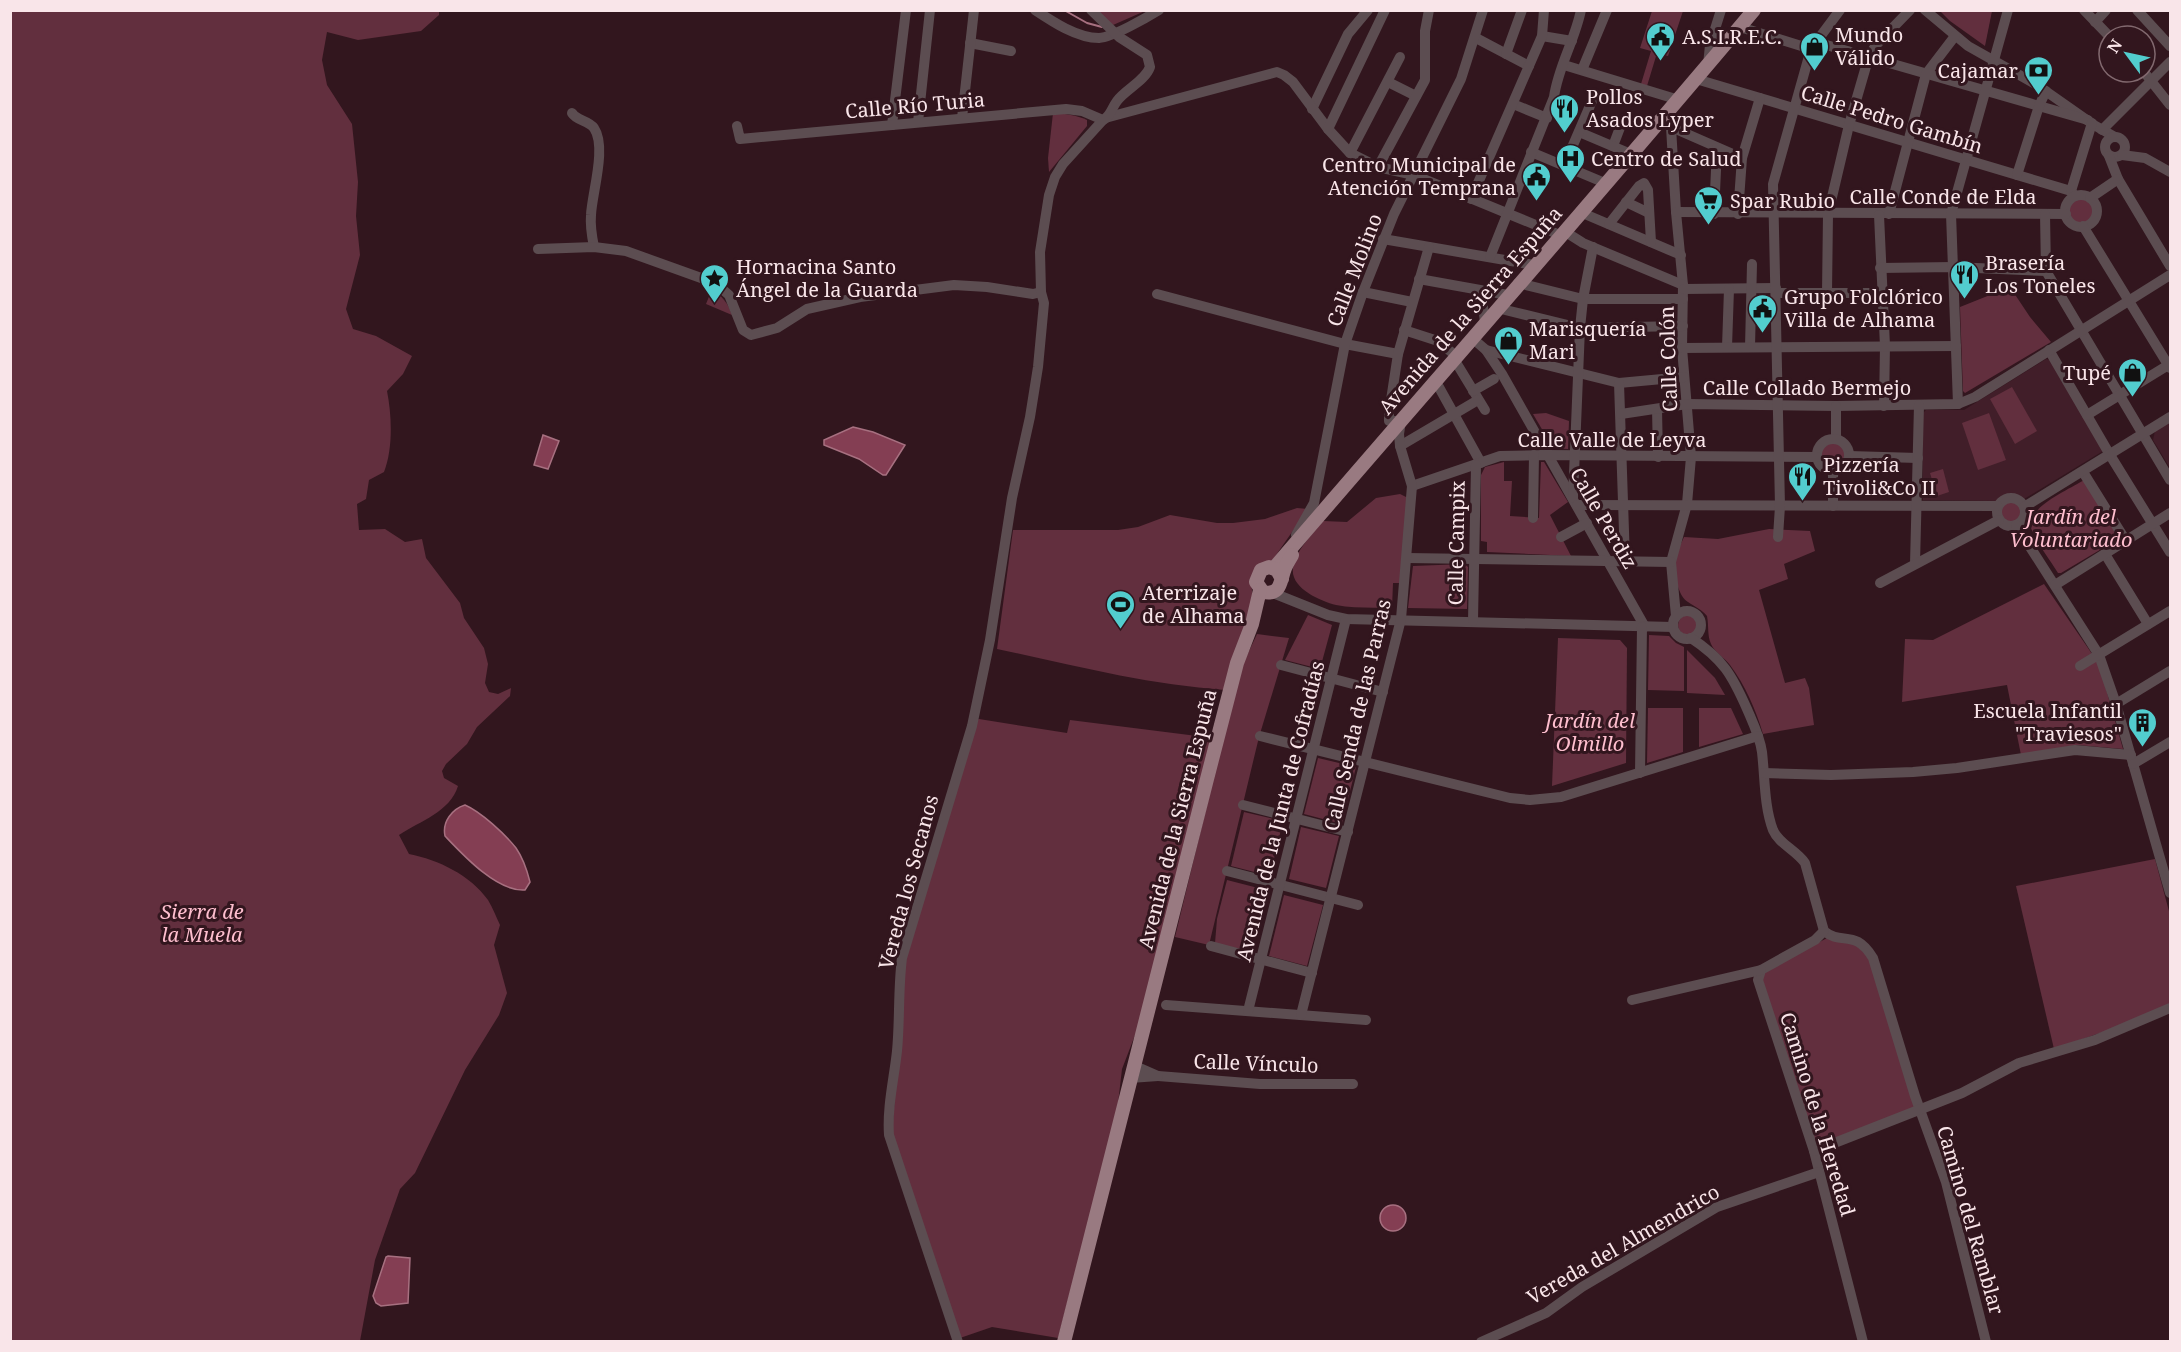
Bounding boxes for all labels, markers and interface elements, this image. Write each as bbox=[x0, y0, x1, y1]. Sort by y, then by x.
public building icon: A.S.I.R.E.C. bbox=[1645, 20, 1677, 62]
place label: Mundo Válido bbox=[1835, 21, 1903, 71]
place label: A.S.I.R.E.C. bbox=[1682, 23, 1782, 50]
north arrow bbox=[2097, 24, 2157, 84]
shop icon: Mundo Válido bbox=[1798, 30, 1830, 72]
text: N bbox=[2102, 34, 2127, 57]
bank icon: Cajamar bbox=[2023, 54, 2055, 96]
place label: Cajamar bbox=[1938, 57, 2019, 84]
street label: Calle Pedro Gambín bbox=[1798, 78, 1986, 160]
place label: Pollos Asados Lyper bbox=[1586, 83, 1715, 133]
street label: Calle Río Turia bbox=[844, 85, 986, 125]
restaurant icon: Pollos Asados Lyper bbox=[1549, 92, 1581, 134]
hospital icon: Centro de Salud bbox=[1554, 142, 1586, 184]
place label: Centro de Salud bbox=[1591, 145, 1742, 172]
place label: Centro Municipal de Atención Temprana bbox=[1322, 151, 1516, 201]
public building icon: Centro Municipal de Atención Temprana bbox=[1521, 160, 1553, 202]
street label: Calle Conde de Elda bbox=[1849, 183, 2037, 210]
supermarket icon: Spar Rubio bbox=[1693, 184, 1725, 226]
place label: Spar Rubio bbox=[1730, 187, 1835, 214]
street label: Avenida de la Sierra Espuña bbox=[1372, 200, 1568, 420]
street label: Calle Molino bbox=[1320, 210, 1388, 330]
place label: Brasería Los Toneles bbox=[1985, 249, 2096, 299]
place label: Hornacina Santo Ángel de la Guarda bbox=[736, 253, 918, 303]
restaurant icon: Brasería Los Toneles bbox=[1948, 258, 1980, 300]
place icon: Hornacina Santo Ángel de la Guarda bbox=[699, 262, 731, 304]
place label: Grupo Folclórico Villa de Alhama bbox=[1784, 283, 1943, 333]
public building icon: Grupo Folclórico Villa de Alhama bbox=[1747, 292, 1779, 334]
street label: Calle Colón bbox=[1653, 305, 1683, 413]
place label: Marisquería Mari bbox=[1529, 315, 1647, 365]
shop icon: Marisquería Mari bbox=[1492, 324, 1524, 366]
shop icon: Tupé bbox=[2116, 356, 2148, 398]
place label: Tupé bbox=[2063, 359, 2111, 386]
street label: Calle Collado Bermejo bbox=[1703, 374, 1911, 401]
street label: Calle Valle de Leyva bbox=[1517, 426, 1707, 453]
place label: Pizzería Tivoli&Co II bbox=[1823, 451, 1936, 501]
restaurant icon: Pizzería Tivoli&Co II bbox=[1786, 460, 1818, 502]
street label: Calle Perdiz bbox=[1564, 462, 1644, 574]
street label: Calle Campix bbox=[1441, 480, 1471, 605]
park label: Jardín del Voluntariado bbox=[2010, 503, 2132, 553]
place label: Aterrizaje de Alhama bbox=[1142, 579, 1245, 629]
sports icon: Aterrizaje de Alhama bbox=[1105, 588, 1137, 630]
street label: Calle Senda de las Parras bbox=[1317, 597, 1397, 833]
street label: Avenida de la Junta de Cofradías bbox=[1230, 658, 1330, 964]
street label: Avenida de la Sierra Espuña bbox=[1132, 686, 1222, 952]
place label: Escuela Infantil "Traviesos" bbox=[1973, 697, 2122, 747]
building icon: Escuela Infantil "Traviesos" bbox=[2127, 706, 2159, 748]
park label: Jardín del Olmillo bbox=[1541, 707, 1635, 757]
street label: Vereda los Secanos bbox=[872, 792, 944, 972]
park label: Sierra de la Muela bbox=[160, 898, 244, 948]
street label: Camino de la Heredad bbox=[1774, 1009, 1862, 1219]
street label: Calle Vínculo bbox=[1193, 1047, 1319, 1079]
street label: Camino del Ramblar bbox=[1931, 1122, 2011, 1318]
street label: Vereda del Almendrico bbox=[1522, 1178, 1724, 1310]

